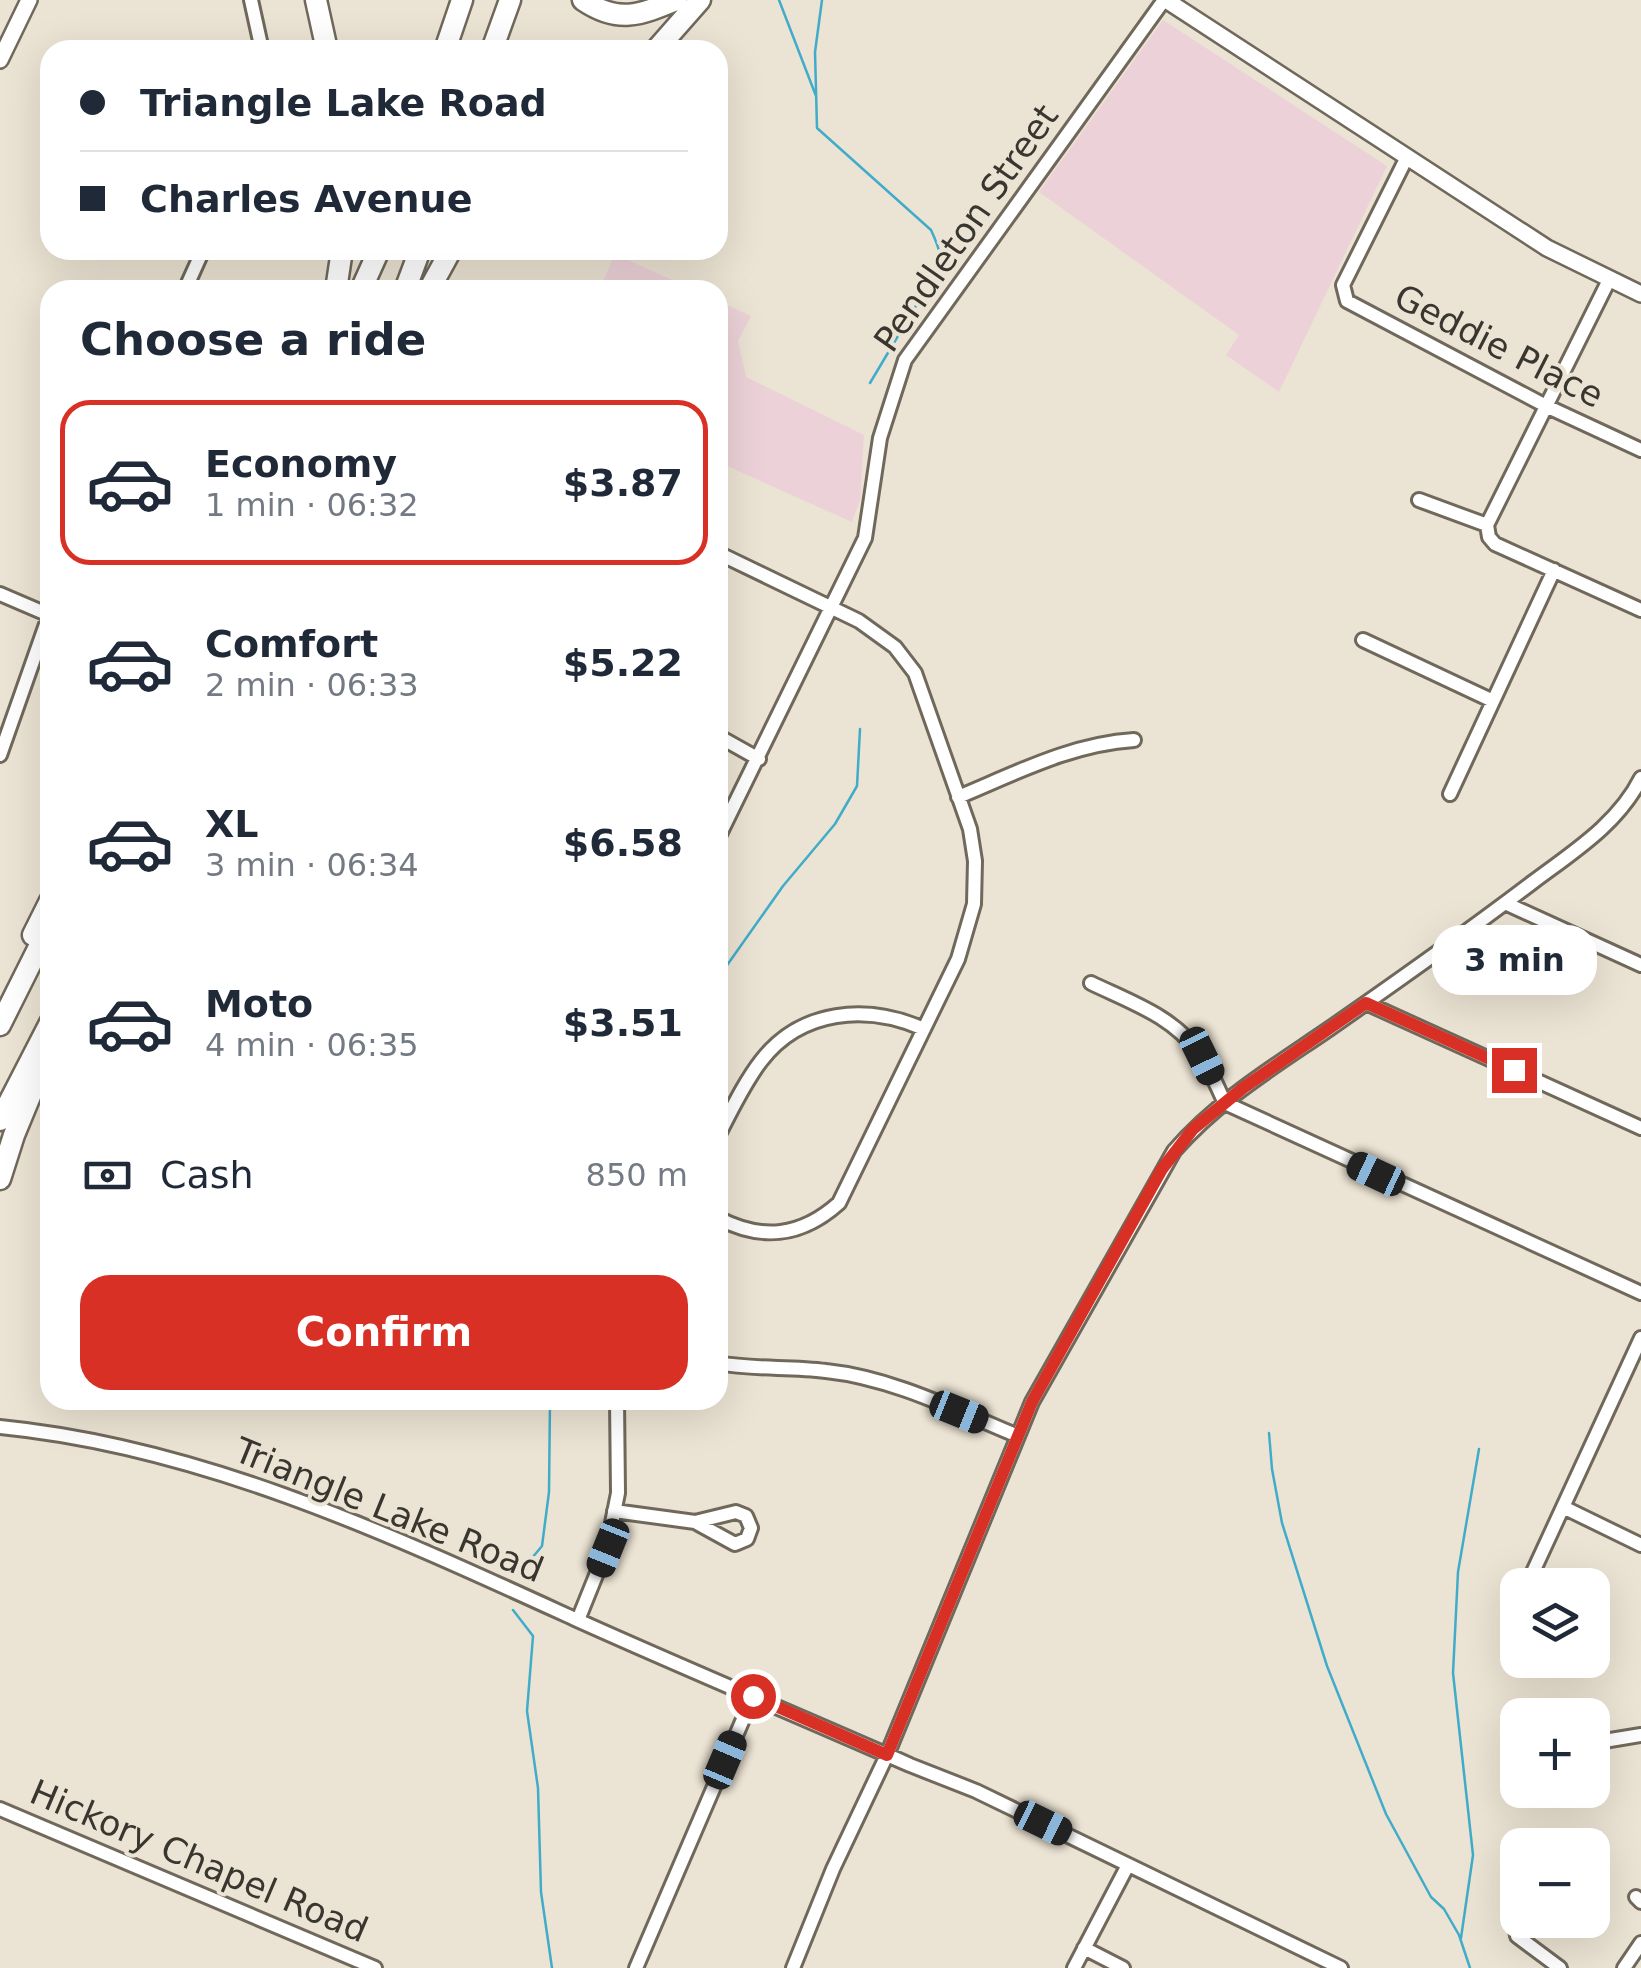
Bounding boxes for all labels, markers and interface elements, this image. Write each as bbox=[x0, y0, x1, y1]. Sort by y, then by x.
text: Triangle Lake Road bbox=[140, 81, 547, 125]
street label: Pendleton Street bbox=[866, 97, 1066, 359]
text: Charles Avenue bbox=[140, 177, 472, 221]
street label: Geddie Place bbox=[1388, 276, 1610, 416]
text: Choose a ride bbox=[80, 313, 426, 366]
icon: car bbox=[85, 438, 175, 528]
text: Economy bbox=[205, 442, 397, 486]
text: $3.87 bbox=[563, 461, 683, 505]
text: 1 min · 06:32 bbox=[205, 486, 419, 524]
icon: car bbox=[85, 618, 175, 708]
text: Comfort bbox=[205, 622, 378, 666]
text: $5.22 bbox=[563, 641, 683, 685]
text: 2 min · 06:33 bbox=[205, 666, 419, 704]
icon: car bbox=[85, 798, 175, 888]
text: XL bbox=[205, 802, 259, 846]
text: $6.58 bbox=[563, 821, 683, 865]
text: 3 min · 06:34 bbox=[205, 846, 419, 884]
callout: 3 min bbox=[1432, 925, 1596, 995]
text: 3 min bbox=[1464, 941, 1565, 979]
icon: car bbox=[85, 978, 175, 1068]
text: Moto bbox=[205, 982, 313, 1026]
text: $3.51 bbox=[563, 1001, 683, 1045]
car bbox=[1175, 1022, 1229, 1090]
text: 4 min · 06:35 bbox=[205, 1026, 419, 1064]
route end bbox=[1492, 1048, 1537, 1093]
icon: cash bbox=[80, 1148, 135, 1203]
car bbox=[1342, 1148, 1410, 1200]
text: Cash bbox=[160, 1153, 254, 1197]
text: 850 m bbox=[586, 1156, 688, 1194]
button: Confirm bbox=[80, 1275, 688, 1390]
car bbox=[926, 1387, 992, 1437]
street label: Triangle Lake Road bbox=[228, 1429, 549, 1590]
car bbox=[583, 1515, 633, 1581]
map controls bbox=[1500, 1568, 1610, 1938]
button: layers bbox=[1500, 1568, 1610, 1678]
route start bbox=[731, 1674, 776, 1719]
button: + bbox=[1500, 1698, 1610, 1808]
car bbox=[699, 1727, 751, 1793]
street label: Hickory Chapel Road bbox=[24, 1772, 374, 1950]
car bbox=[1009, 1796, 1077, 1850]
button: − bbox=[1500, 1828, 1610, 1938]

